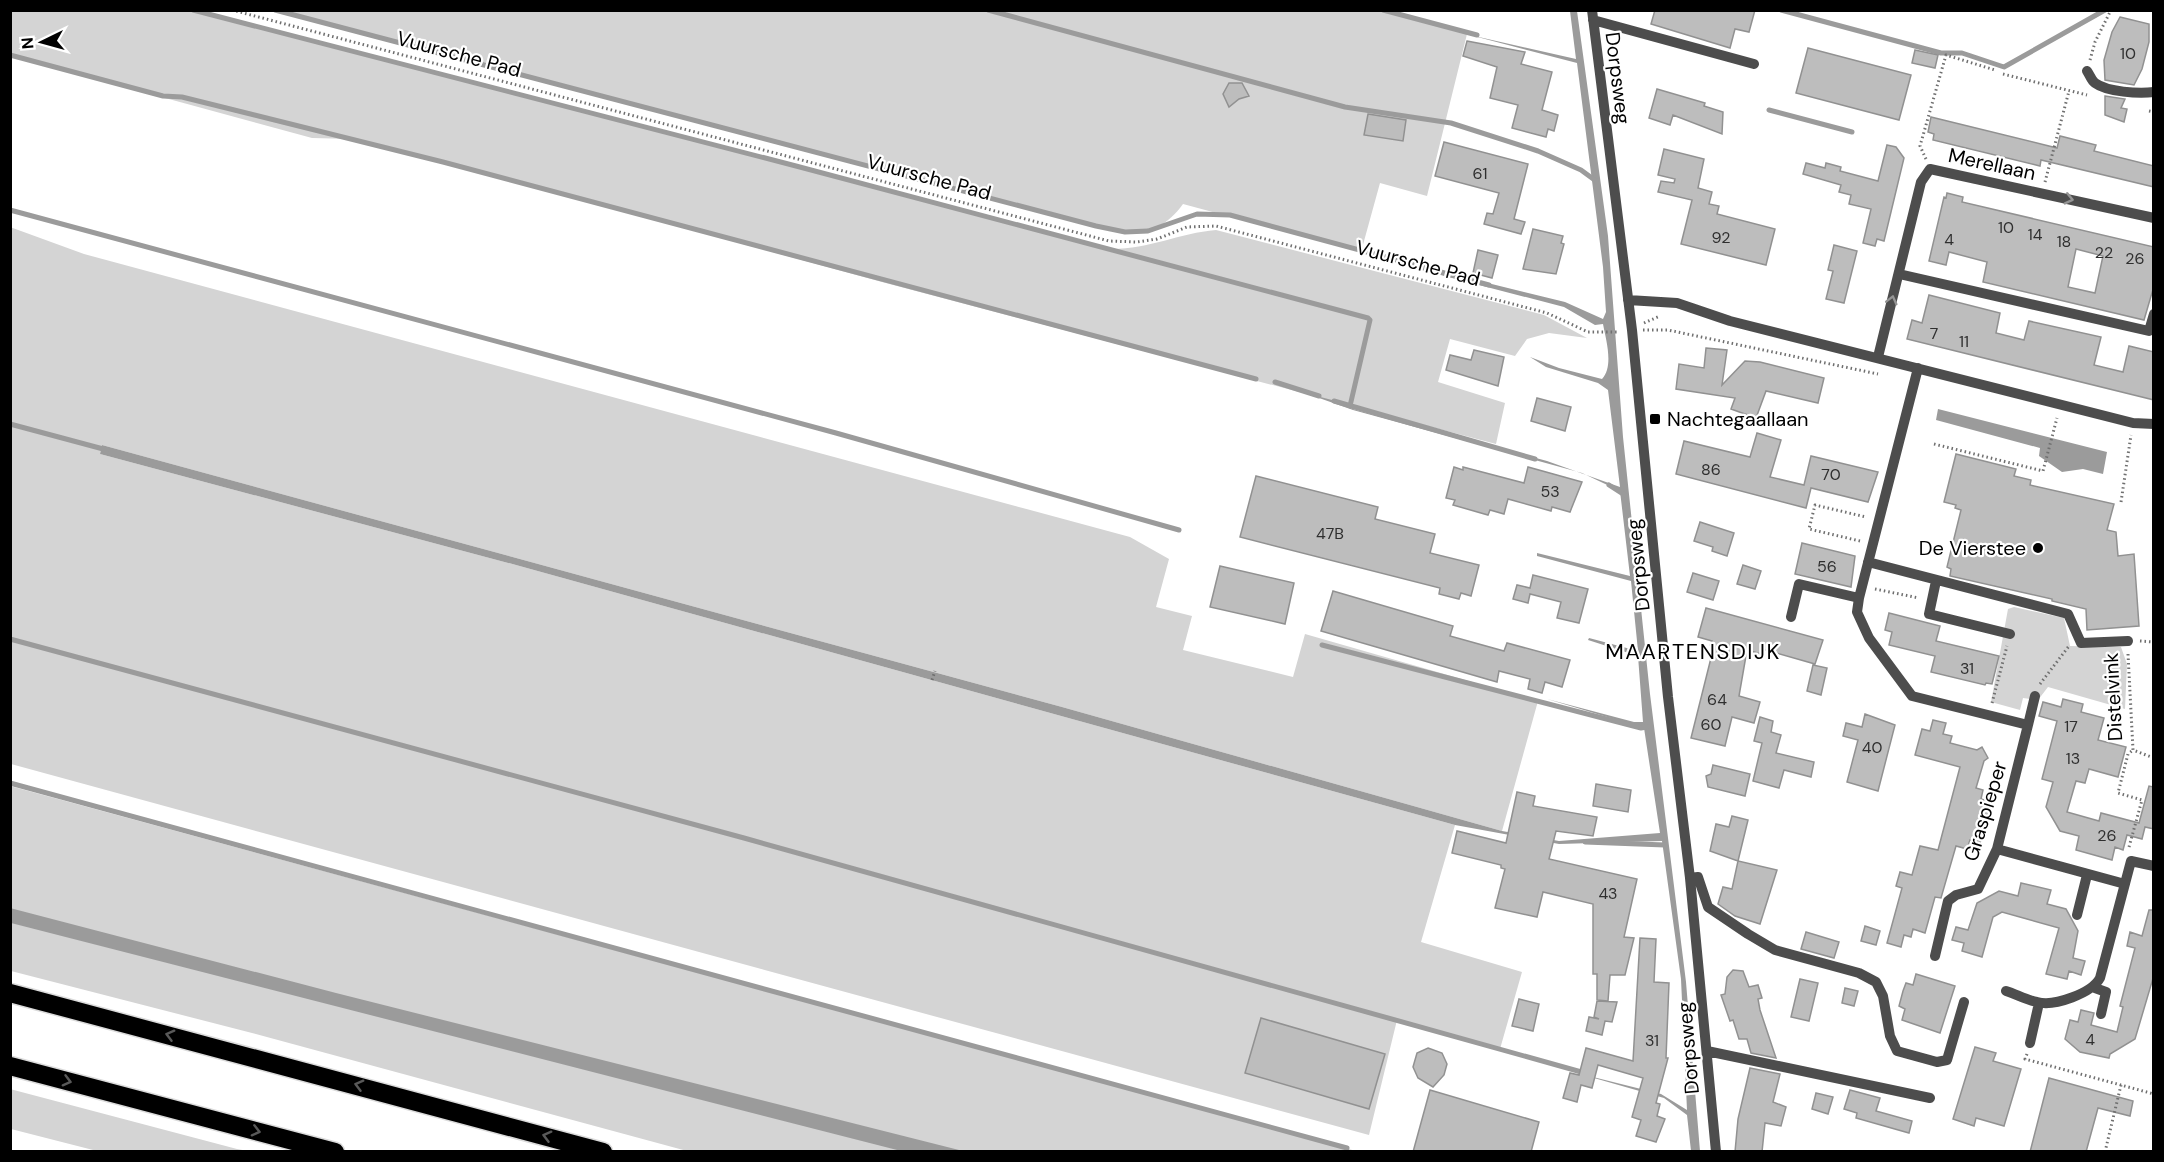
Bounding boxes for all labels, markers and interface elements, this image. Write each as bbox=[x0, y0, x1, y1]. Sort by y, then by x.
north arrow bbox=[12, 12, 72, 72]
street label: Vuursche Pad bbox=[394, 25, 524, 83]
street label: Dorpsweg bbox=[1599, 30, 1637, 126]
text: N bbox=[17, 37, 39, 50]
house number: 10 bbox=[2120, 43, 2136, 64]
street label: Merellaan bbox=[1946, 142, 2038, 186]
street label: Vuursche Pad bbox=[864, 148, 994, 206]
house number: 61 bbox=[1472, 163, 1488, 184]
one-way arrow bbox=[2064, 192, 2074, 205]
house number: 10 bbox=[1998, 217, 2014, 238]
house number: 14 bbox=[2028, 224, 2043, 245]
house number: 92 bbox=[1712, 227, 1731, 248]
house number: 4 bbox=[1944, 229, 1954, 250]
house number: 18 bbox=[2057, 231, 2071, 252]
street label: Vuursche Pad bbox=[1353, 234, 1483, 292]
house number: 22 bbox=[2095, 242, 2113, 263]
house number: 26 bbox=[2125, 248, 2145, 269]
one-way arrow bbox=[1885, 295, 1898, 305]
house number: 7 bbox=[1930, 323, 1938, 344]
house number: 11 bbox=[1959, 331, 1969, 352]
place label: Nachtegaallaan bbox=[1667, 406, 1809, 432]
marker: Nachtegaallaan bbox=[1648, 412, 1662, 426]
house number: 86 bbox=[1701, 459, 1721, 480]
house number: 70 bbox=[1821, 464, 1841, 485]
house number: 53 bbox=[1540, 481, 1560, 502]
street label: Dorpsweg bbox=[1620, 518, 1656, 612]
house number: 47B bbox=[1316, 523, 1344, 544]
place label: De Vierstee bbox=[1919, 535, 2026, 561]
marker: De Vierstee bbox=[2031, 541, 2045, 555]
house number: 56 bbox=[1817, 556, 1837, 577]
district label: MAARTENSDIJK bbox=[1605, 637, 1781, 666]
street label: Distelvink bbox=[2098, 652, 2128, 742]
house number: 31 bbox=[1960, 658, 1974, 679]
house number: 64 bbox=[1707, 689, 1727, 710]
house number: 60 bbox=[1701, 714, 1722, 735]
house number: 17 bbox=[2064, 716, 2078, 737]
house number: 40 bbox=[1862, 737, 1882, 758]
house number: 13 bbox=[2066, 748, 2080, 769]
street label: Graspieper bbox=[1957, 758, 2013, 864]
house number: 26 bbox=[2097, 825, 2117, 846]
house number: 43 bbox=[1598, 883, 1618, 904]
street label: Dorpsweg bbox=[1671, 1001, 1705, 1095]
house number: 4 bbox=[2085, 1029, 2095, 1050]
one-way arrow bbox=[165, 1030, 176, 1042]
house number: 31 bbox=[1645, 1030, 1659, 1051]
one-way arrow bbox=[61, 1074, 72, 1086]
one-way arrow bbox=[354, 1080, 364, 1093]
one-way arrow bbox=[250, 1124, 260, 1136]
one-way arrow bbox=[542, 1131, 552, 1144]

